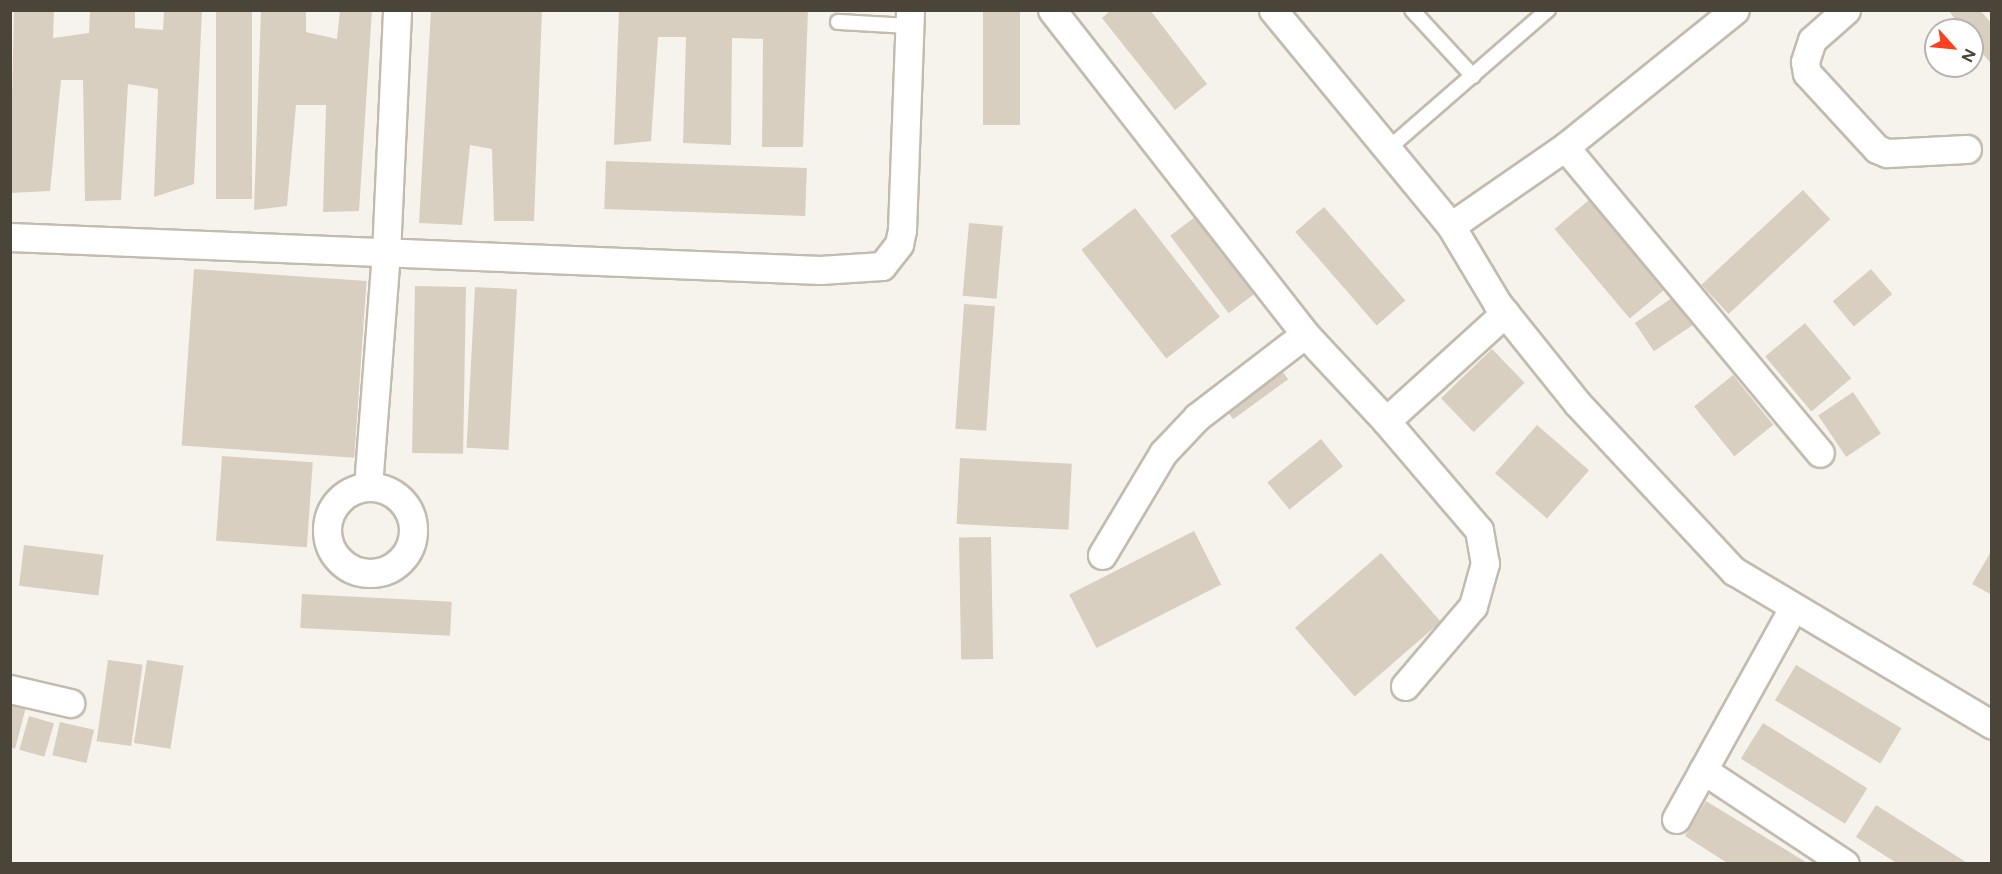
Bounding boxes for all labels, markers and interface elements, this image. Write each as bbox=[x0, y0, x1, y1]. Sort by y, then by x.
north arrow bbox=[1924, 18, 1984, 78]
text: N bbox=[1957, 46, 1980, 65]

